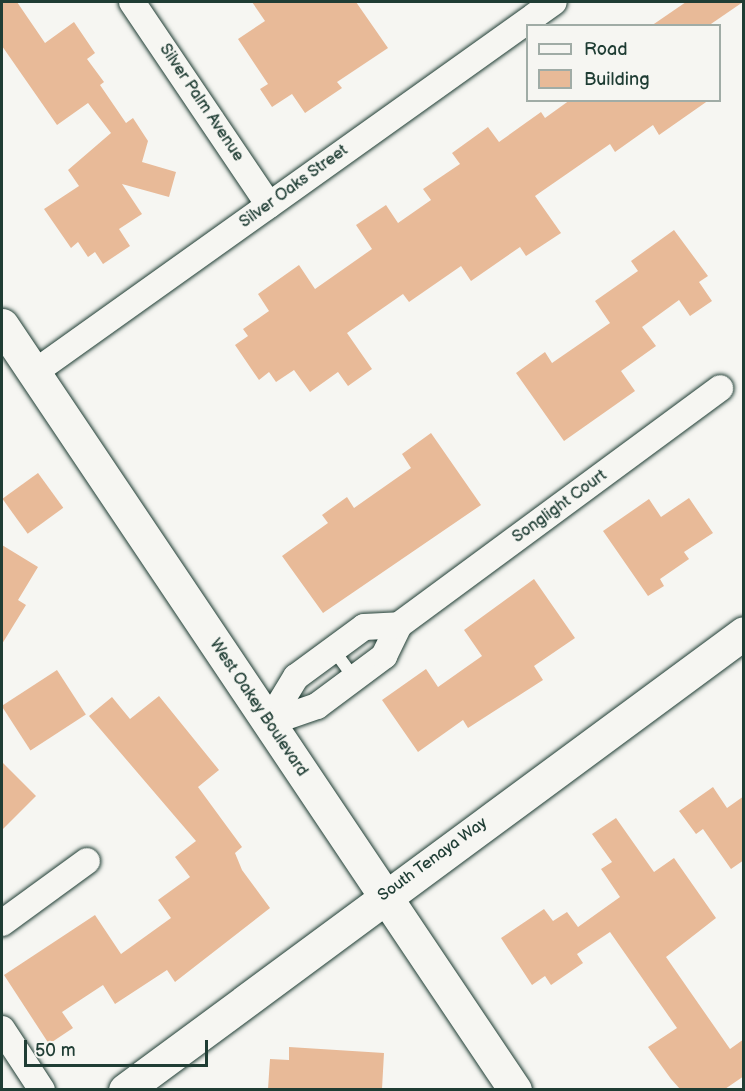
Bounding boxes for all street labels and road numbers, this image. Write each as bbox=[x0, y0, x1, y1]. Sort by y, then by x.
street label: Silver Palm Avenue bbox=[155, 41, 247, 165]
street label: Silver Oaks Street bbox=[236, 141, 352, 233]
street label: Songlight Court bbox=[509, 466, 611, 548]
street label: West Oakey Boulevard bbox=[205, 635, 311, 781]
street label: South Tenaya Way bbox=[374, 814, 492, 906]

